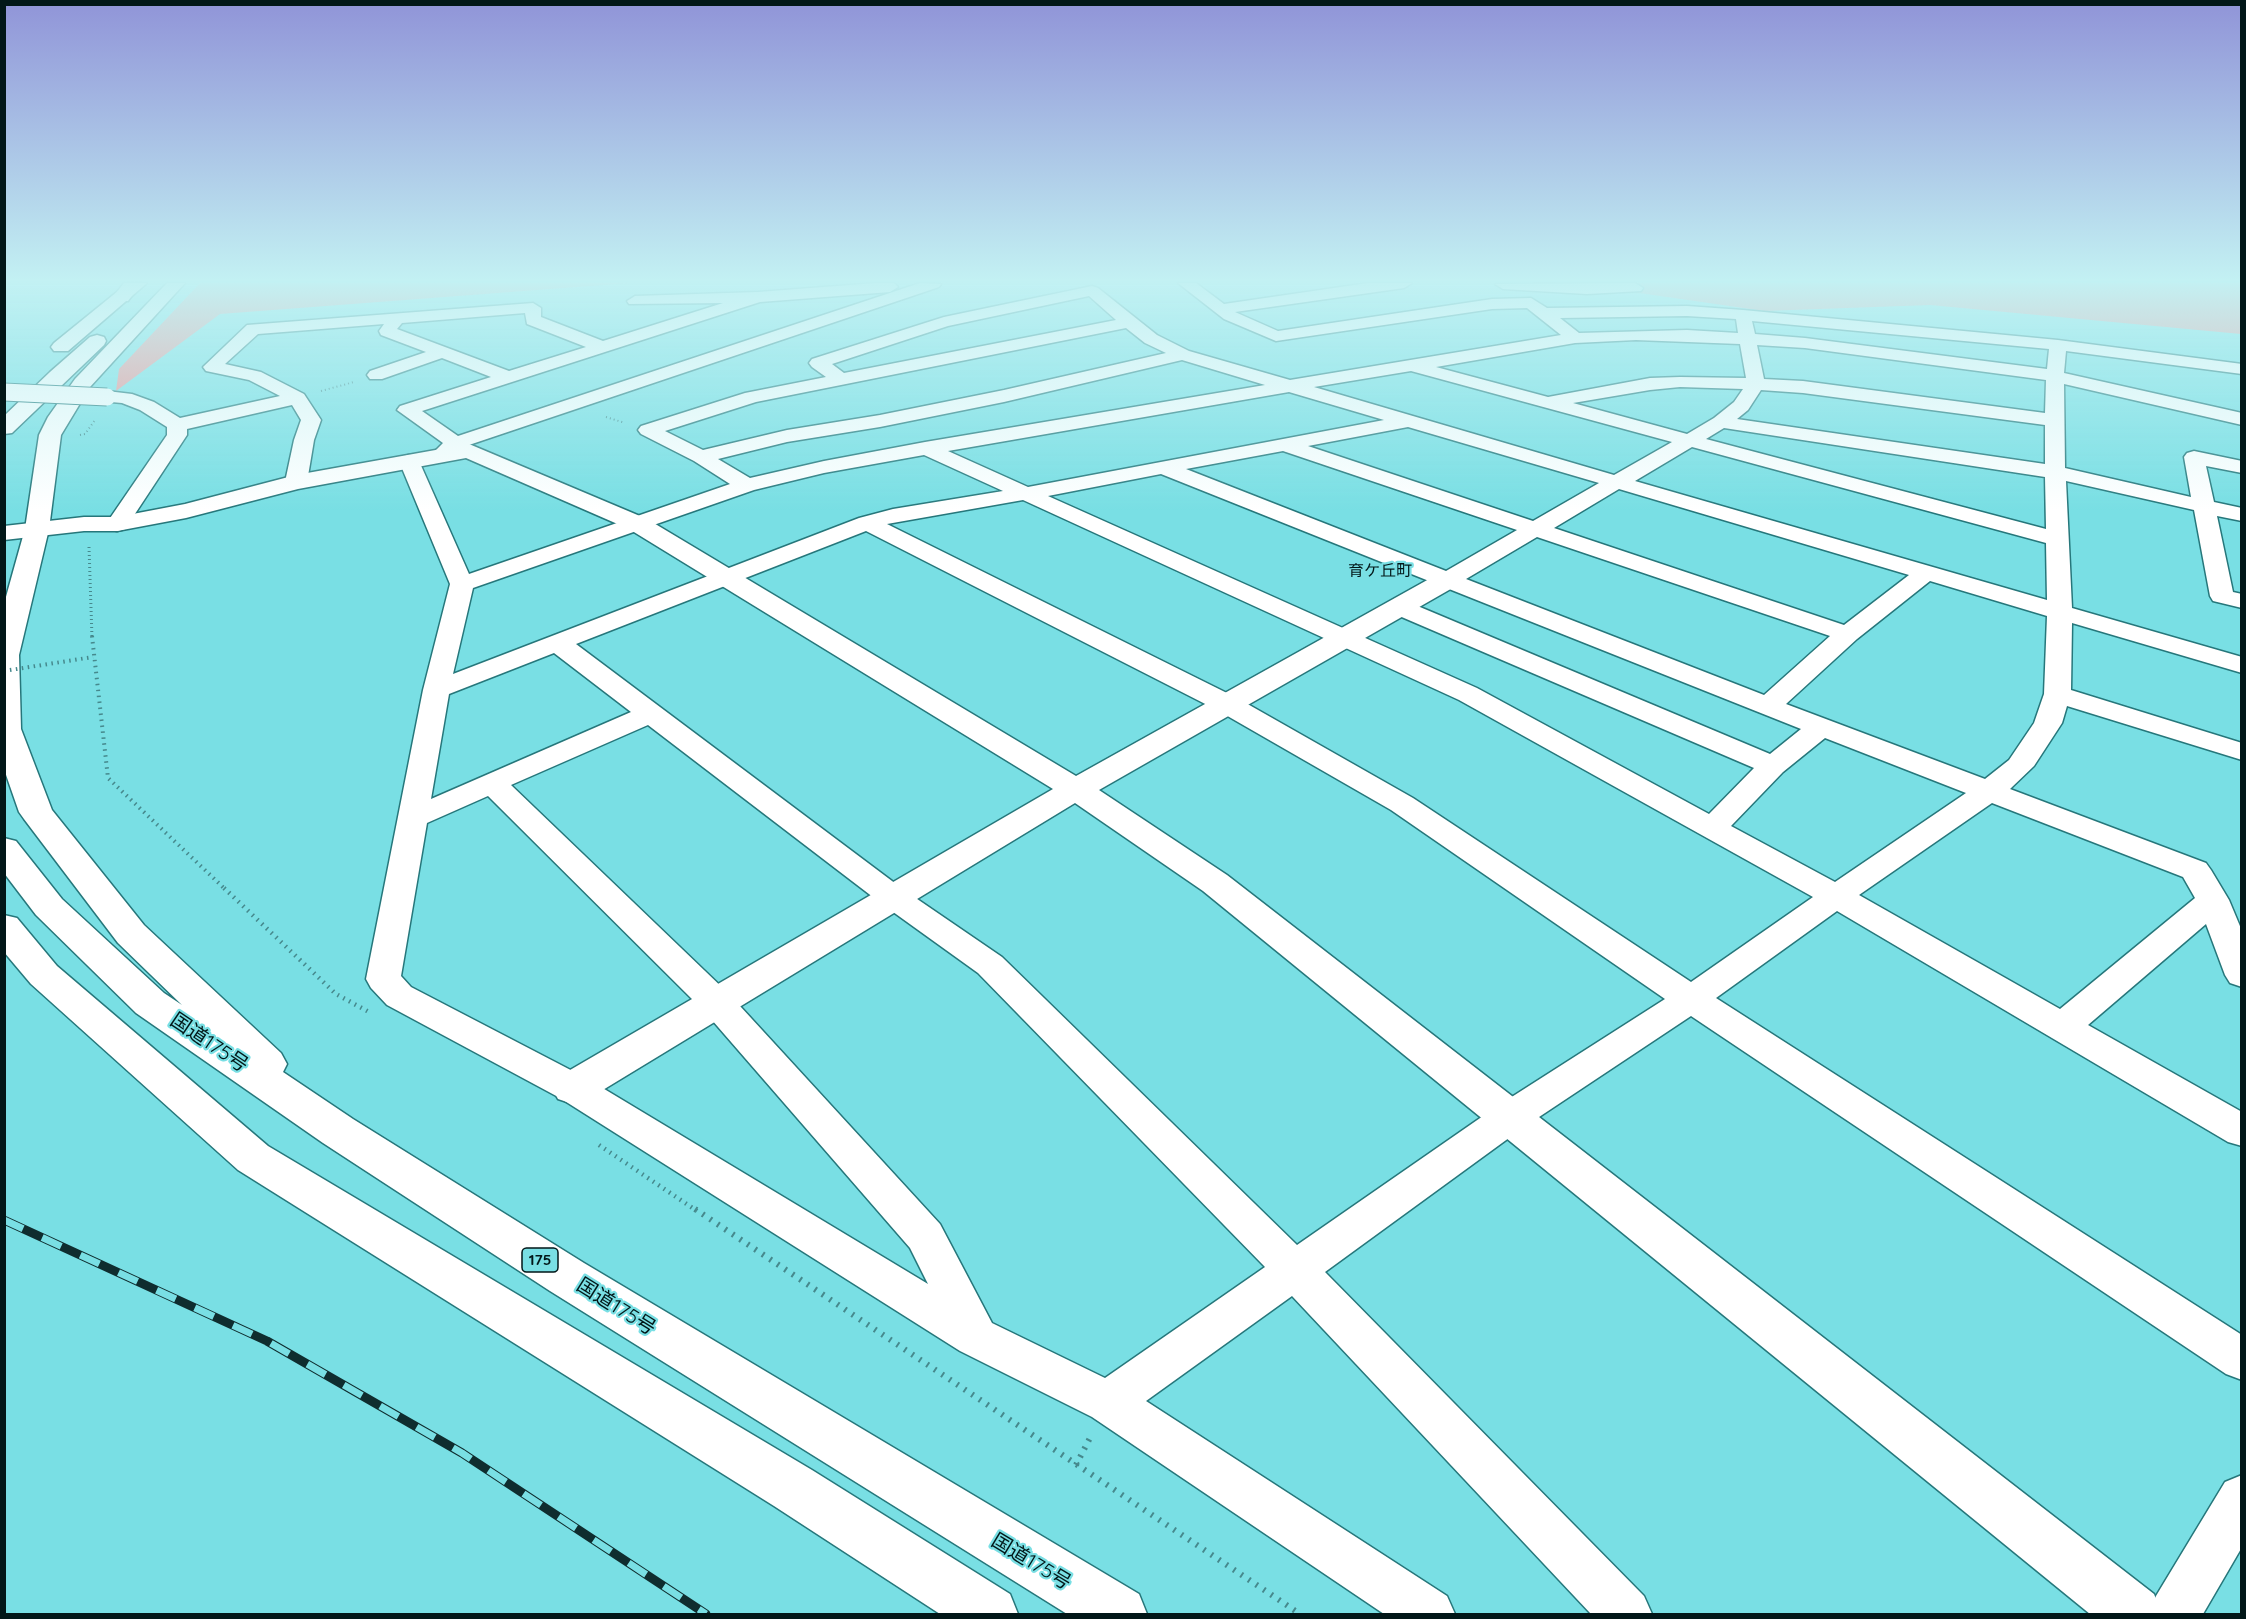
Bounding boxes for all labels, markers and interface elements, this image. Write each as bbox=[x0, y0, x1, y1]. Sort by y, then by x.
district label: 育ケ丘町 bbox=[1348, 561, 1412, 581]
street label: 国道175号 bbox=[166, 1008, 252, 1078]
road number: 175 bbox=[522, 1248, 558, 1272]
street label: 国道175号 bbox=[572, 1273, 660, 1341]
street label: 国道175号 bbox=[987, 1529, 1075, 1595]

